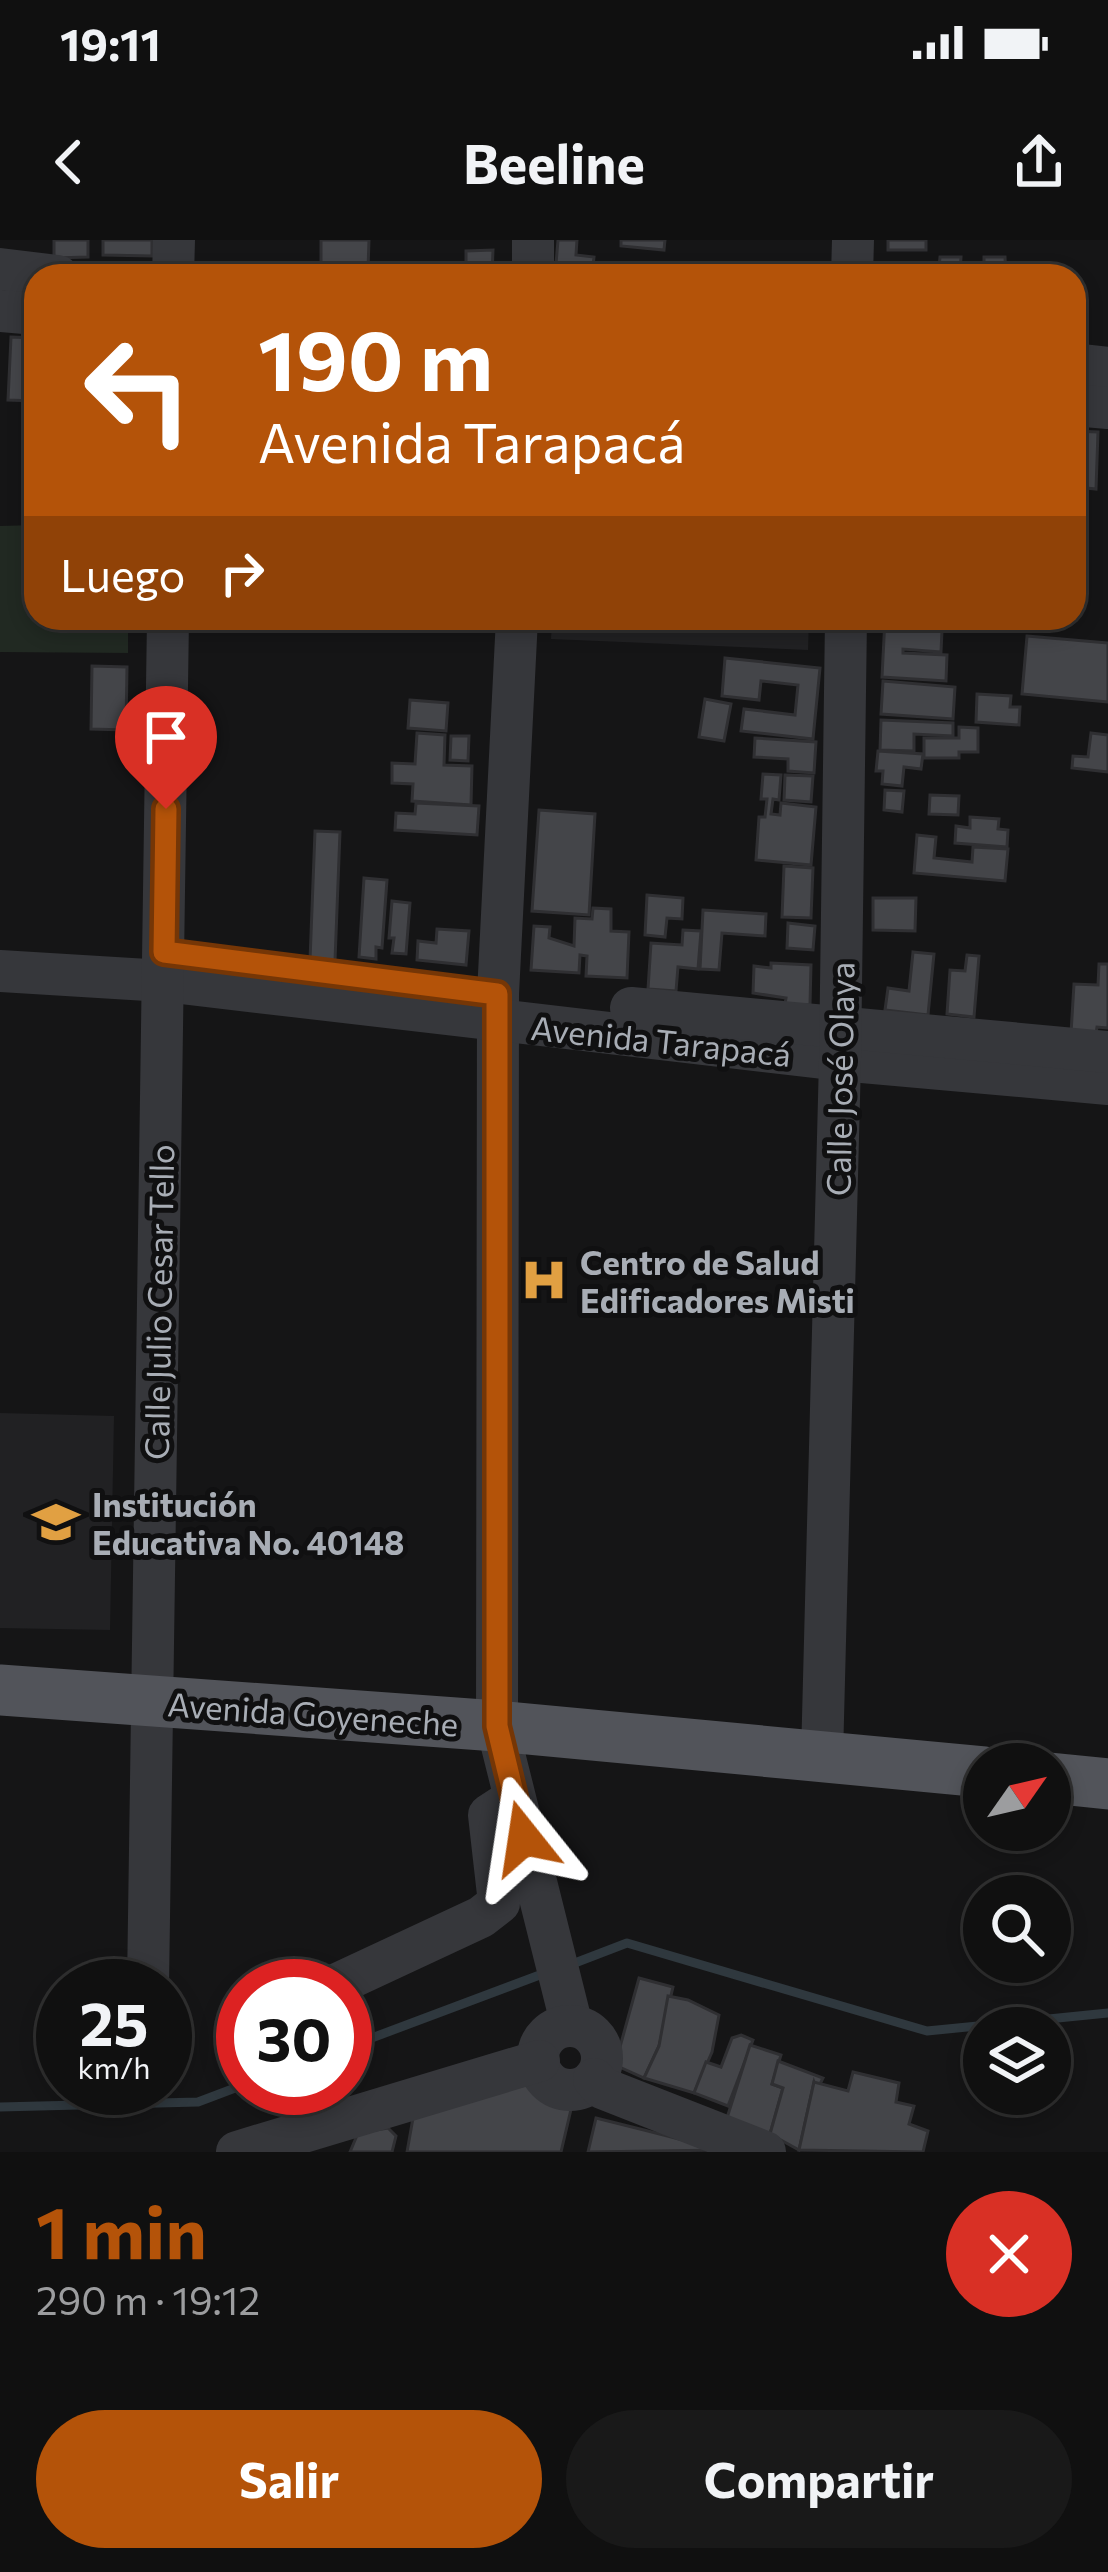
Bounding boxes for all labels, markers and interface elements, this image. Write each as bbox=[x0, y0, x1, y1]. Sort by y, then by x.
text: 19:11 bbox=[60, 15, 161, 70]
icon: back bbox=[36, 129, 102, 195]
text: Beeline bbox=[463, 129, 645, 195]
icon: share bbox=[1006, 129, 1072, 195]
text: 190 m bbox=[258, 306, 493, 408]
icon: left bbox=[60, 312, 216, 468]
text: Avenida Tarapacá bbox=[258, 408, 685, 474]
icon: right bbox=[209, 540, 275, 606]
text: Luego bbox=[60, 546, 185, 601]
pin bbox=[115, 686, 217, 809]
icon: arrive bbox=[133, 704, 199, 770]
street label: Calle José Olaya bbox=[816, 961, 862, 1197]
street label: Avenida Tarapacá bbox=[529, 1006, 793, 1074]
street label: Calle Julio Cesar Tello bbox=[135, 1144, 181, 1460]
place label: Centro de Salud Edificadores Misti bbox=[580, 1241, 855, 1320]
hospital icon: Centro de Salud Edificadores Misti bbox=[519, 1255, 569, 1305]
place label: Institución Educativa No. 40148 bbox=[92, 1483, 404, 1562]
school or university icon: Institución Educativa No. 40148 bbox=[31, 1497, 81, 1547]
street label: Avenida Goyeneche bbox=[166, 1682, 460, 1744]
north arrow bbox=[963, 1743, 1071, 1851]
map controls bbox=[963, 1743, 1071, 2115]
position arrow bbox=[461, 1775, 587, 1901]
button: search bbox=[963, 1875, 1071, 1983]
speed limit sign: 30 bbox=[216, 1959, 372, 2115]
text: 25 bbox=[79, 1985, 149, 2058]
button: layers bbox=[963, 2007, 1071, 2115]
text: km/h bbox=[78, 2048, 150, 2085]
text: 1 min bbox=[36, 2186, 207, 2274]
button: close bbox=[946, 2191, 1072, 2317]
text: 290 m · 19:12 bbox=[36, 2275, 260, 2323]
button: Salir bbox=[36, 2410, 542, 2548]
button: Compartir bbox=[566, 2410, 1072, 2548]

